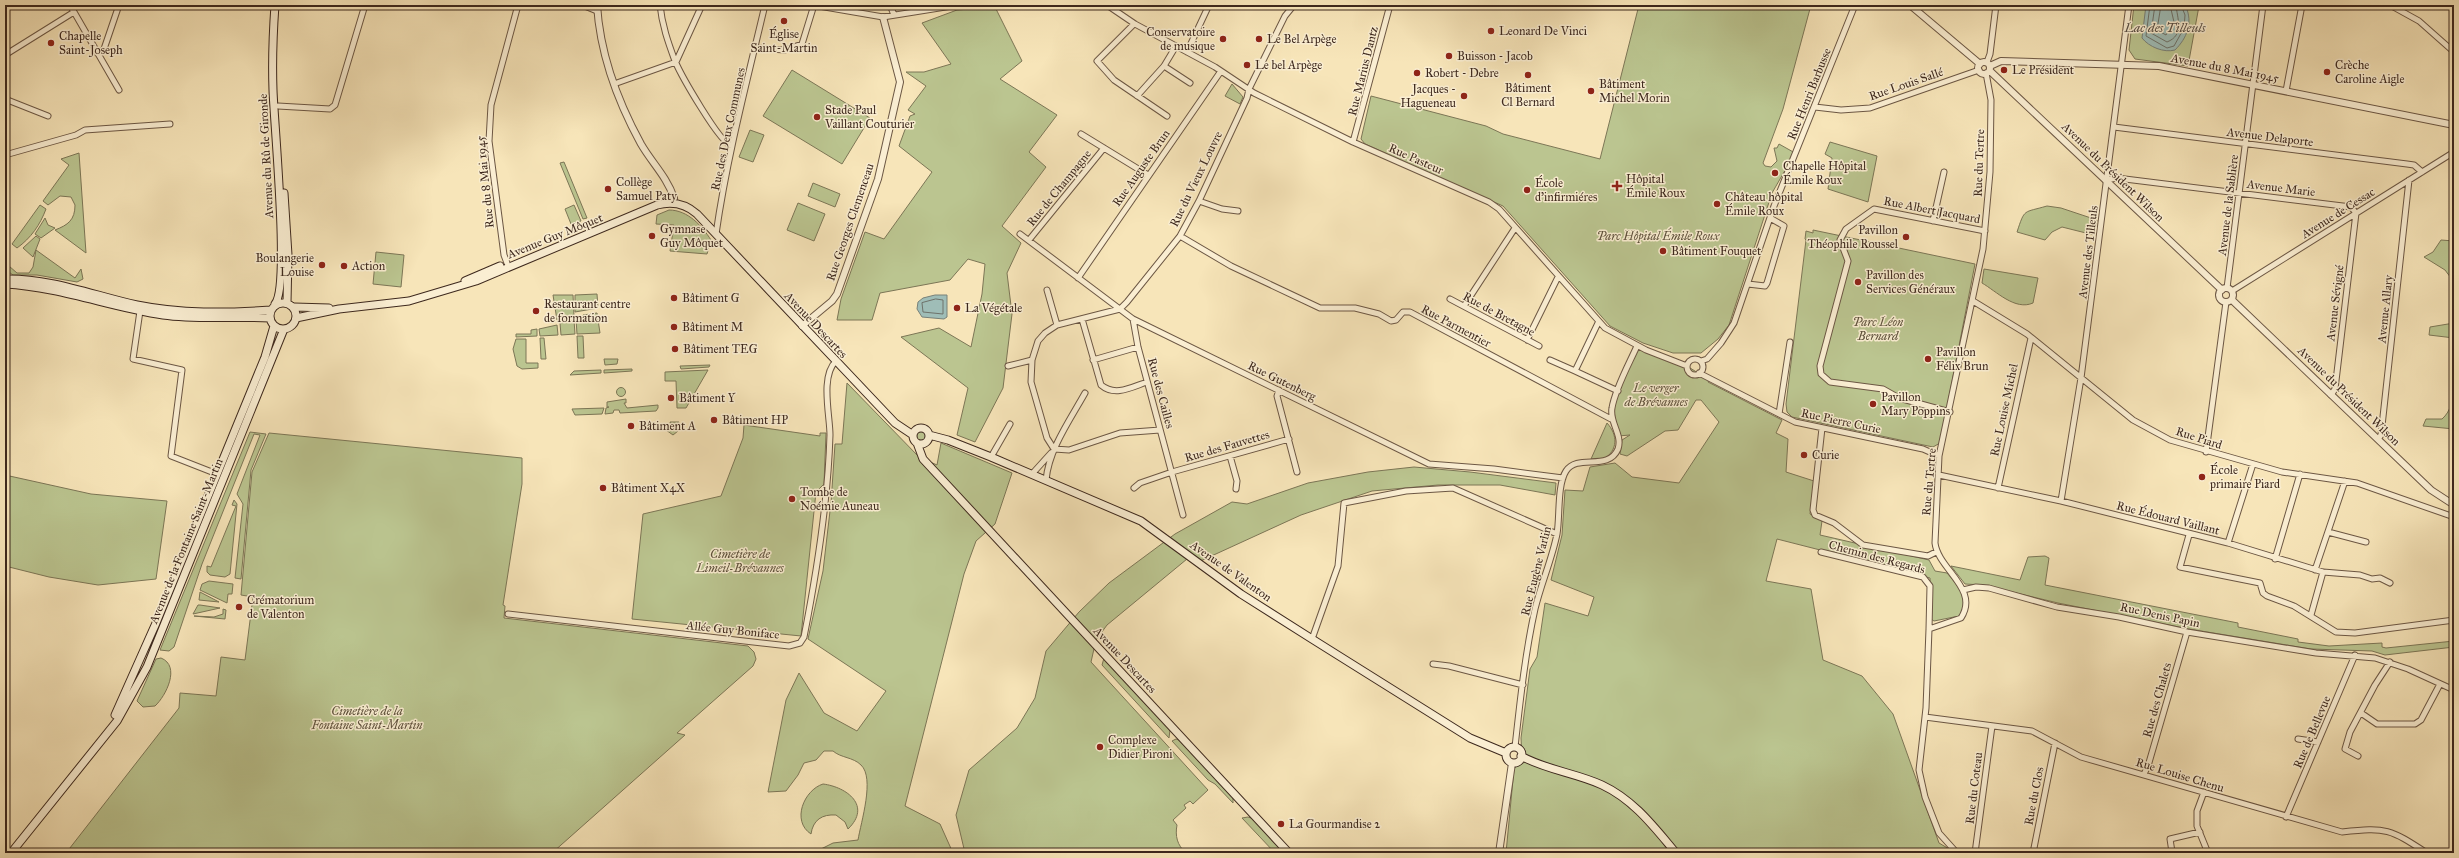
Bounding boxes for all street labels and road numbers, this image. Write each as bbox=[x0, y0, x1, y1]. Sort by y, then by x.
street label: Rue Marius Dantz bbox=[1345, 24, 1381, 117]
street label: Rue Henri Barbusse bbox=[1784, 46, 1834, 142]
street label: Avenue du 8 Mai 1945 bbox=[2169, 51, 2280, 85]
street label: Rue Louis Sallé bbox=[1867, 65, 1945, 103]
street label: Rue des Deux Communes bbox=[708, 66, 748, 192]
street label: Avenue du Rû de Gironde bbox=[256, 93, 276, 220]
street label: Avenue du Président Wilson bbox=[2058, 119, 2167, 225]
street label: Avenue Delaporte bbox=[2225, 125, 2314, 149]
street label: Rue Auguste Brun bbox=[1109, 127, 1174, 210]
street label: Rue du Vieux Louvre bbox=[1167, 129, 1225, 229]
street label: Rue du Tertre bbox=[1971, 129, 1987, 197]
street label: Rue du 8 Mai 1945 bbox=[473, 135, 497, 229]
street label: Rue Pasteur bbox=[1386, 141, 1446, 178]
street label: Rue de Champagne bbox=[1024, 147, 1095, 230]
street label: Avenue de la Sablière bbox=[2215, 154, 2241, 257]
street label: Rue Georges Clemenceau bbox=[823, 161, 878, 283]
street label: Avenue Marie bbox=[2245, 177, 2316, 199]
street label: Avenue de Cessac bbox=[2298, 185, 2377, 242]
street label: Rue Albert Jacquard bbox=[1882, 194, 1982, 227]
street label: Avenue des Tilleuls bbox=[2075, 205, 2101, 300]
street label: Avenue Guy Môquet bbox=[504, 210, 606, 263]
street label: Avenue Sévigné bbox=[2323, 264, 2348, 343]
street label: Avenue Allary bbox=[2374, 274, 2396, 345]
street label: Avenue Descartes bbox=[781, 288, 850, 361]
street label: Rue de Bretagne bbox=[1460, 289, 1537, 340]
street label: Rue Parmentier bbox=[1419, 302, 1494, 350]
street label: Avenue du Président Wilson bbox=[2294, 343, 2403, 449]
street label: Rue des Cailles bbox=[1145, 356, 1177, 430]
street label: Rue Gutenberg bbox=[1245, 358, 1319, 405]
street label: Rue Louise Michel bbox=[1987, 362, 2021, 458]
street label: Rue Pierre Curie bbox=[1800, 406, 1882, 436]
street label: Rue Piard bbox=[2174, 424, 2224, 452]
street label: Rue des Fauvettes bbox=[1183, 427, 1271, 465]
street label: Rue du Tertre bbox=[1919, 448, 1939, 516]
street label: Avenue de la Fontaine Saint-Martin bbox=[146, 456, 226, 627]
street label: Rue Édouard Vaillant bbox=[2115, 496, 2222, 538]
street label: Rue Eugène Varlin bbox=[1518, 524, 1555, 618]
street label: Avenue de Valenton bbox=[1187, 537, 1275, 605]
street label: Chemin des Regards bbox=[1827, 537, 1927, 578]
street label: Rue Denis Papin bbox=[2119, 600, 2202, 630]
street label: Allée Guy Boniface bbox=[685, 618, 780, 642]
street label: Avenue Descartes bbox=[1090, 623, 1159, 696]
street label: Rue des Chalets bbox=[2140, 661, 2174, 739]
street label: Rue de Bellevue bbox=[2290, 694, 2334, 770]
street label: Rue du Coteau bbox=[1963, 751, 1985, 825]
street label: Rue Louise Chenu bbox=[2134, 755, 2226, 795]
street label: Rue du Clos bbox=[2021, 766, 2047, 826]

